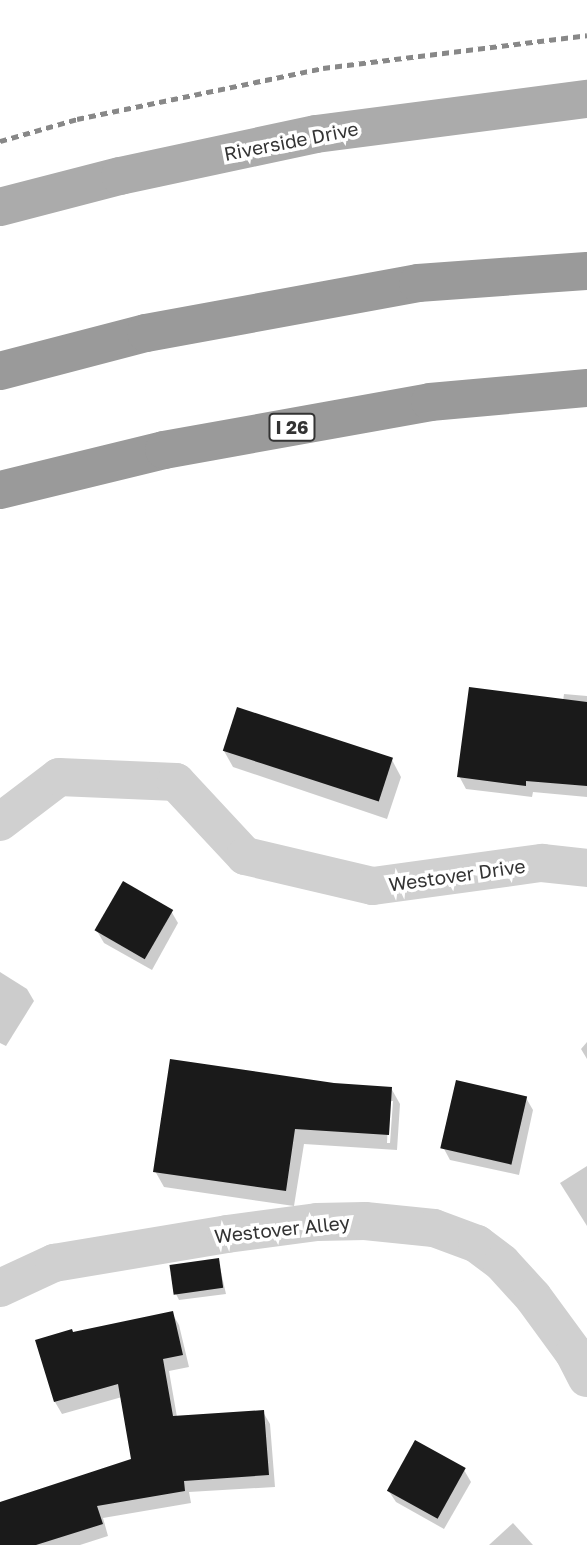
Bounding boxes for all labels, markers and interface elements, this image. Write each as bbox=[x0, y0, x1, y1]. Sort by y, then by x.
street label: Riverside Drive bbox=[222, 117, 360, 165]
road number: I 26 bbox=[268, 412, 316, 442]
street label: Westover Drive bbox=[387, 854, 527, 896]
street label: Westover Alley bbox=[213, 1211, 351, 1247]

